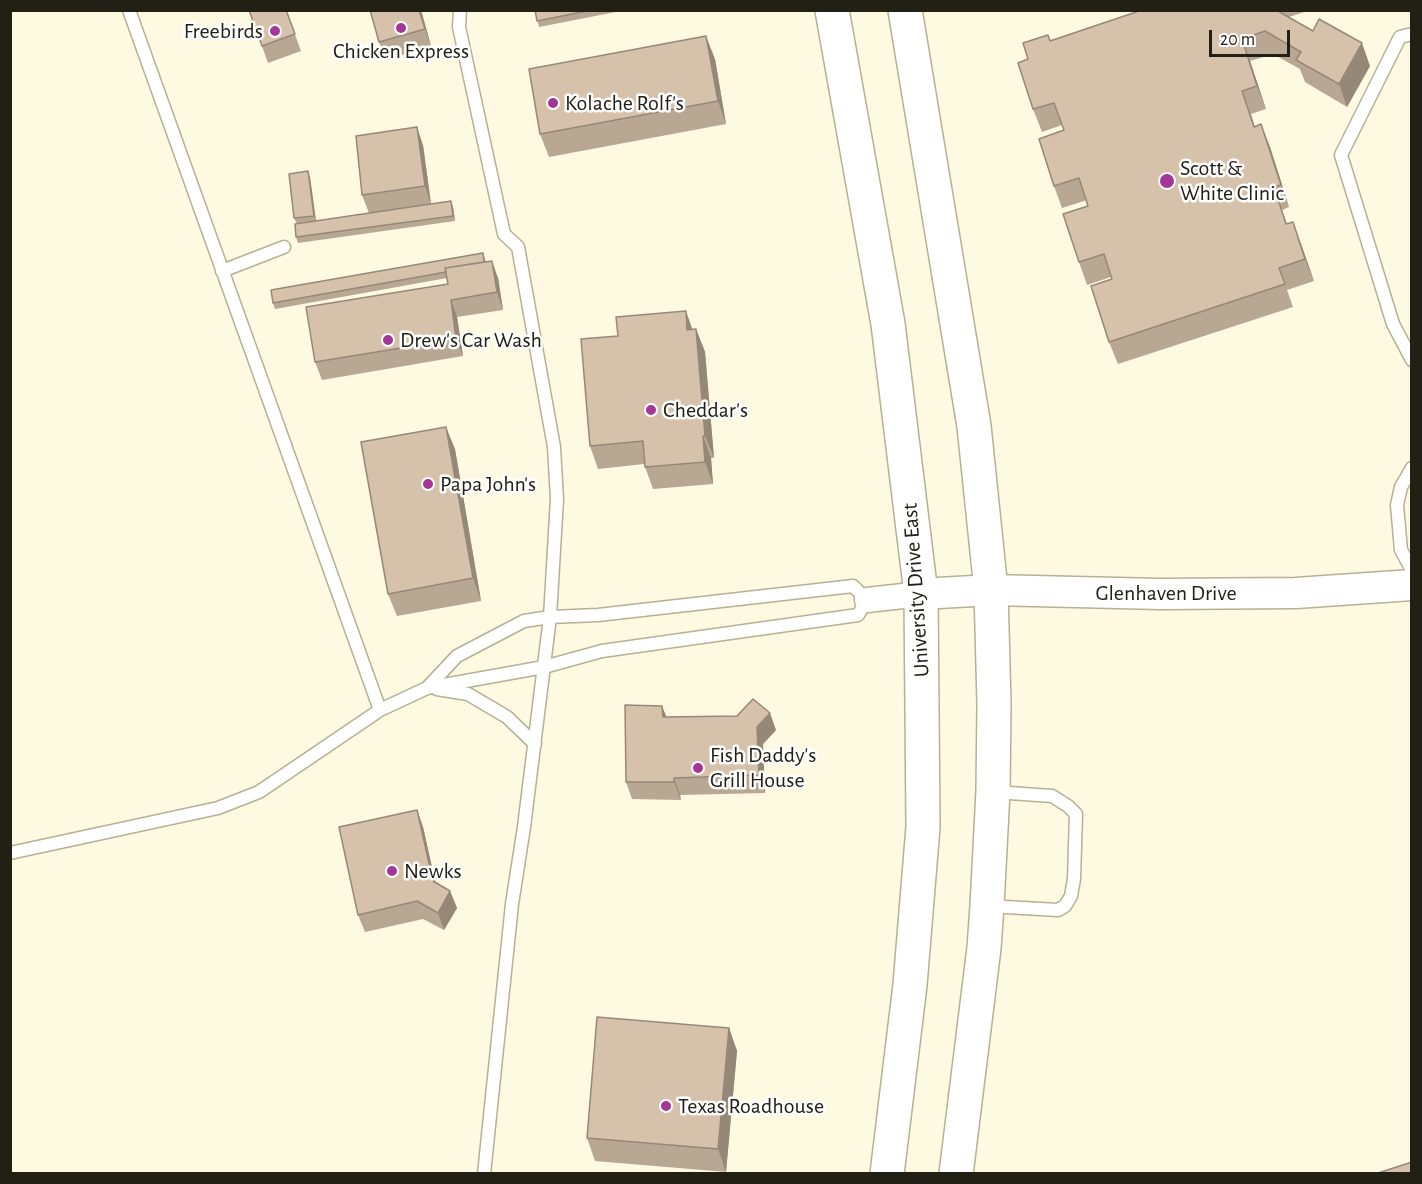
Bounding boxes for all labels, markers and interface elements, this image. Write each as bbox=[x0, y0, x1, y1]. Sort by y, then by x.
place label: Freebirds bbox=[184, 18, 263, 44]
scale bar bbox=[1212, 18, 1293, 56]
marker: Chicken Express bbox=[394, 21, 408, 35]
marker: Freebirds bbox=[268, 24, 282, 38]
text: 20 m bbox=[1220, 31, 1255, 49]
place label: Chicken Express bbox=[333, 38, 469, 64]
place label: Kolache Rolf's bbox=[565, 90, 684, 116]
marker: Kolache Rolf's bbox=[546, 96, 560, 110]
place label: Scott & White Clinic bbox=[1180, 155, 1284, 206]
marker: Scott & White Clinic bbox=[1158, 172, 1176, 190]
place label: Drew's Car Wash bbox=[400, 327, 542, 353]
marker: Drew's Car Wash bbox=[381, 333, 395, 347]
place label: Cheddar's bbox=[663, 397, 748, 423]
marker: Cheddar's bbox=[644, 403, 658, 417]
place label: Papa John's bbox=[440, 471, 536, 497]
marker: Papa John's bbox=[421, 477, 435, 491]
street label: University Drive East bbox=[897, 502, 935, 678]
street label: Glenhaven Drive bbox=[1095, 580, 1237, 606]
place label: Fish Daddy's Grill House bbox=[710, 742, 816, 794]
marker: Fish Daddy's Grill House bbox=[691, 761, 705, 775]
place label: Newks bbox=[404, 858, 462, 884]
marker: Newks bbox=[385, 864, 399, 878]
place label: Texas Roadhouse bbox=[678, 1093, 824, 1119]
marker: Texas Roadhouse bbox=[659, 1099, 673, 1113]

